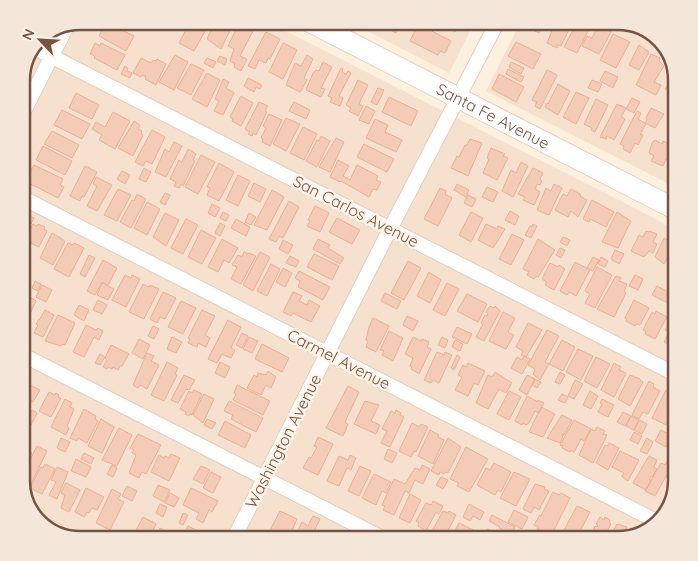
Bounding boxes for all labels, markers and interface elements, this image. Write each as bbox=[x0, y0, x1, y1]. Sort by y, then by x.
north arrow bbox=[15, 15, 65, 65]
text: N bbox=[18, 26, 39, 43]
street label: Santa Fe Avenue bbox=[433, 79, 553, 153]
street label: San Carlos Avenue bbox=[290, 171, 422, 251]
street label: Carmel Avenue bbox=[284, 325, 394, 393]
street label: Washington Avenue bbox=[241, 371, 325, 511]

